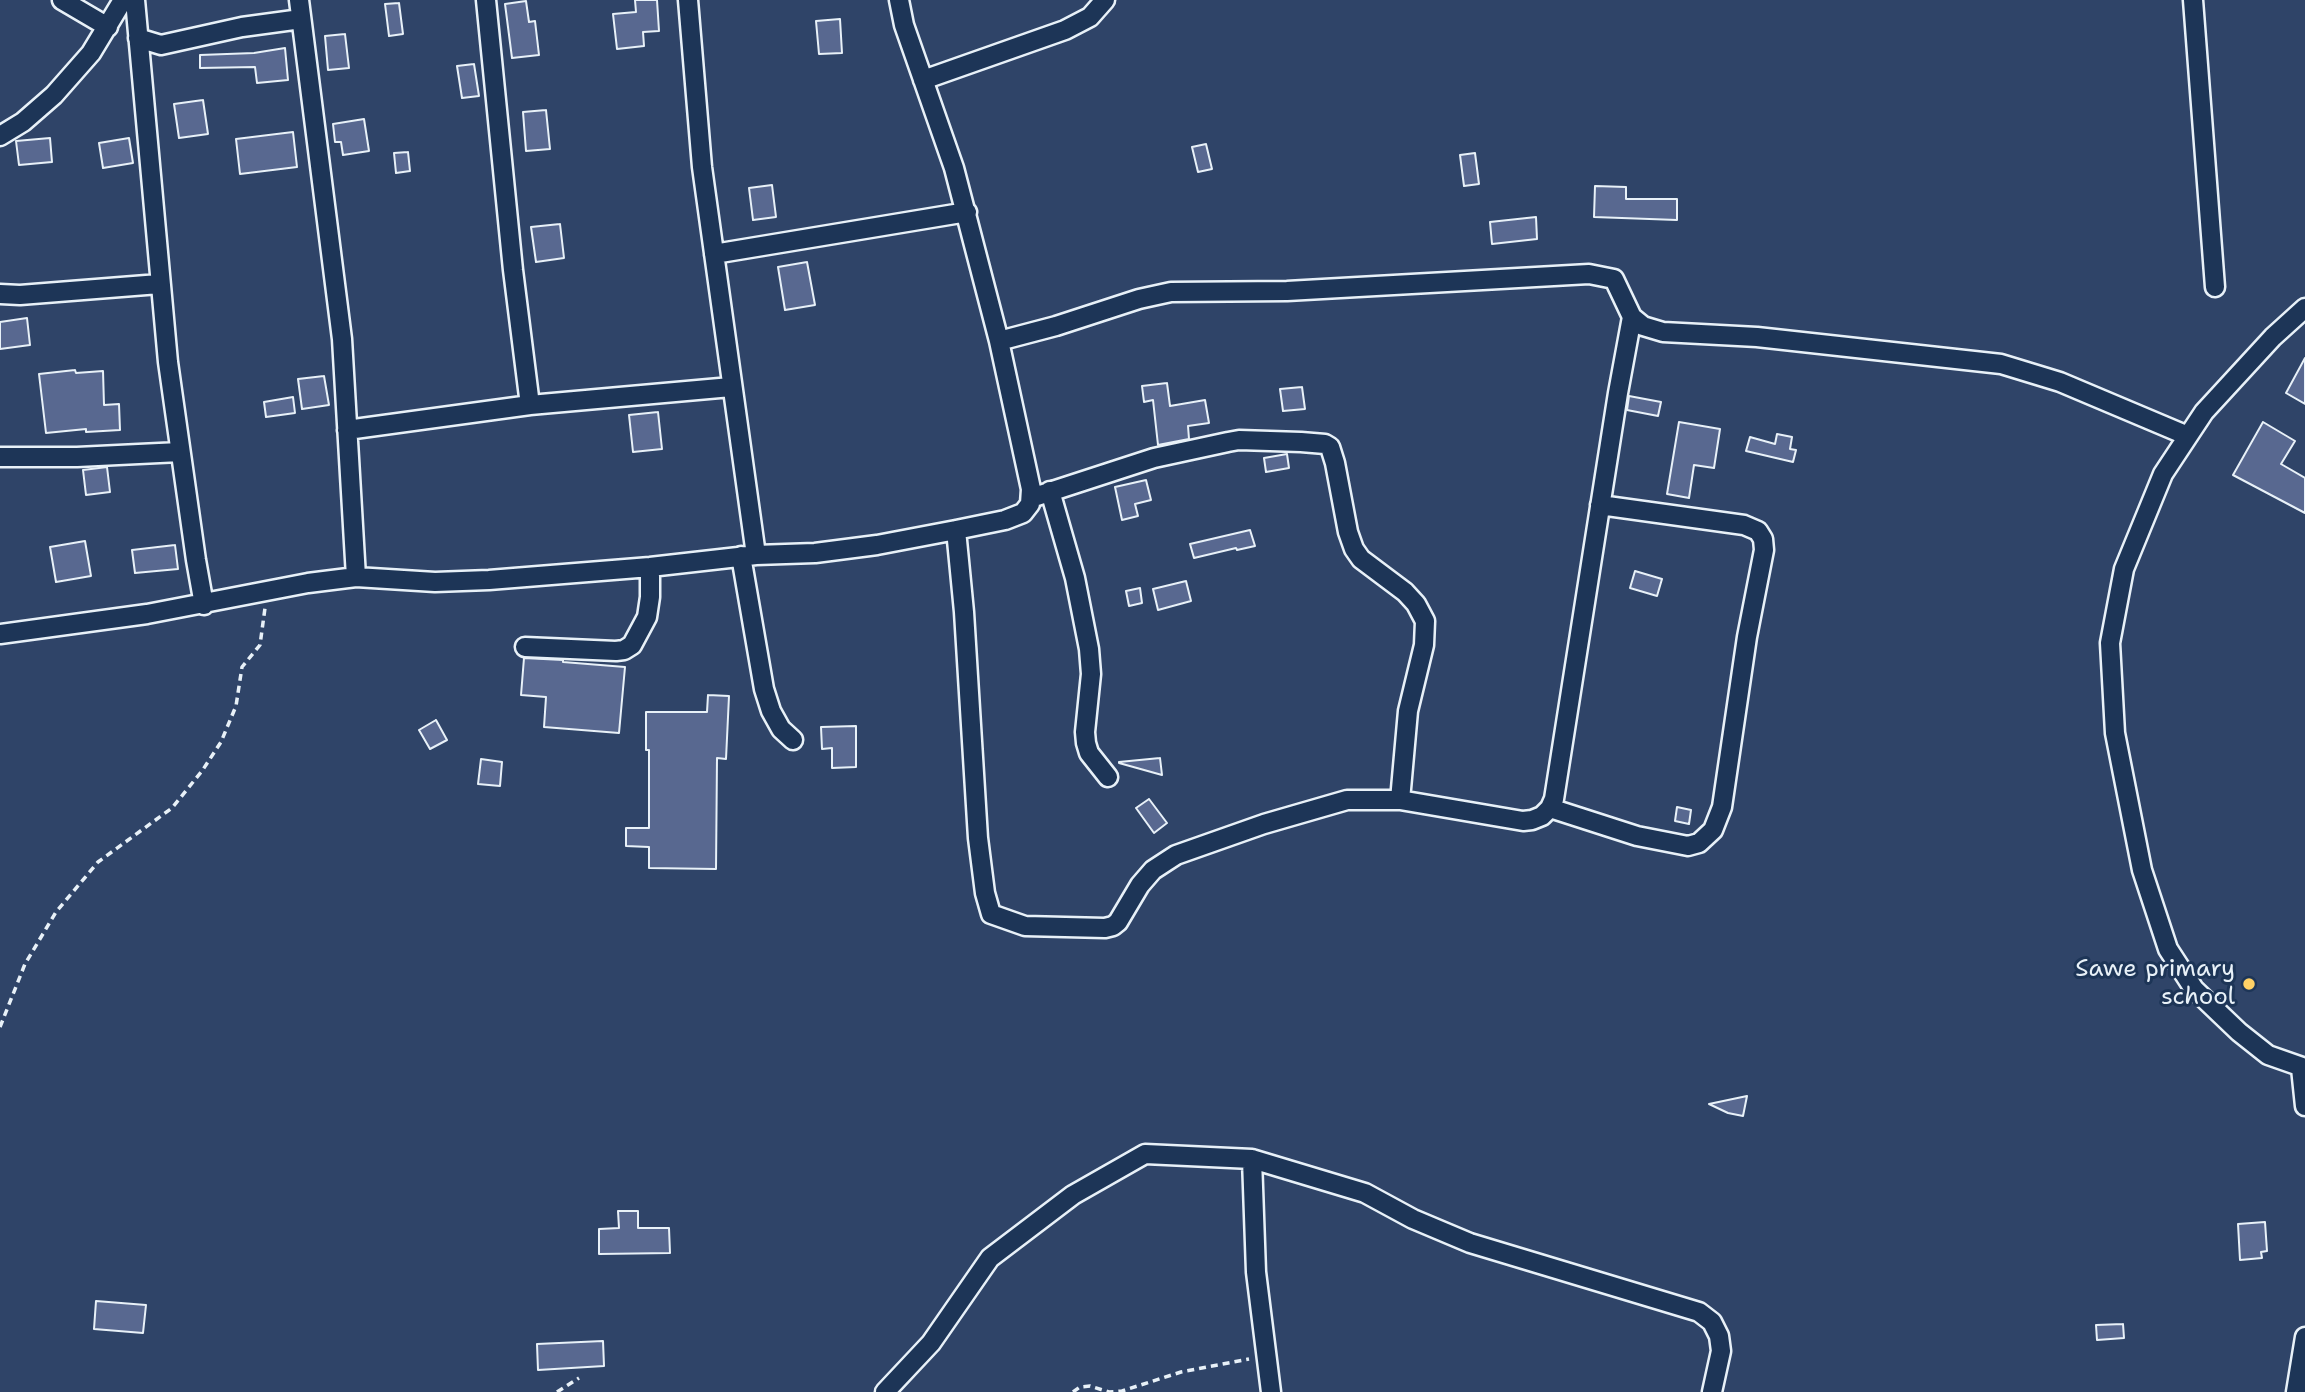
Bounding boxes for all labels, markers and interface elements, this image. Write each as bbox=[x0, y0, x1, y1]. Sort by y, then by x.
place label: Sawe primary school bbox=[2075, 956, 2235, 1012]
marker: Sawe primary school bbox=[2241, 976, 2257, 992]

